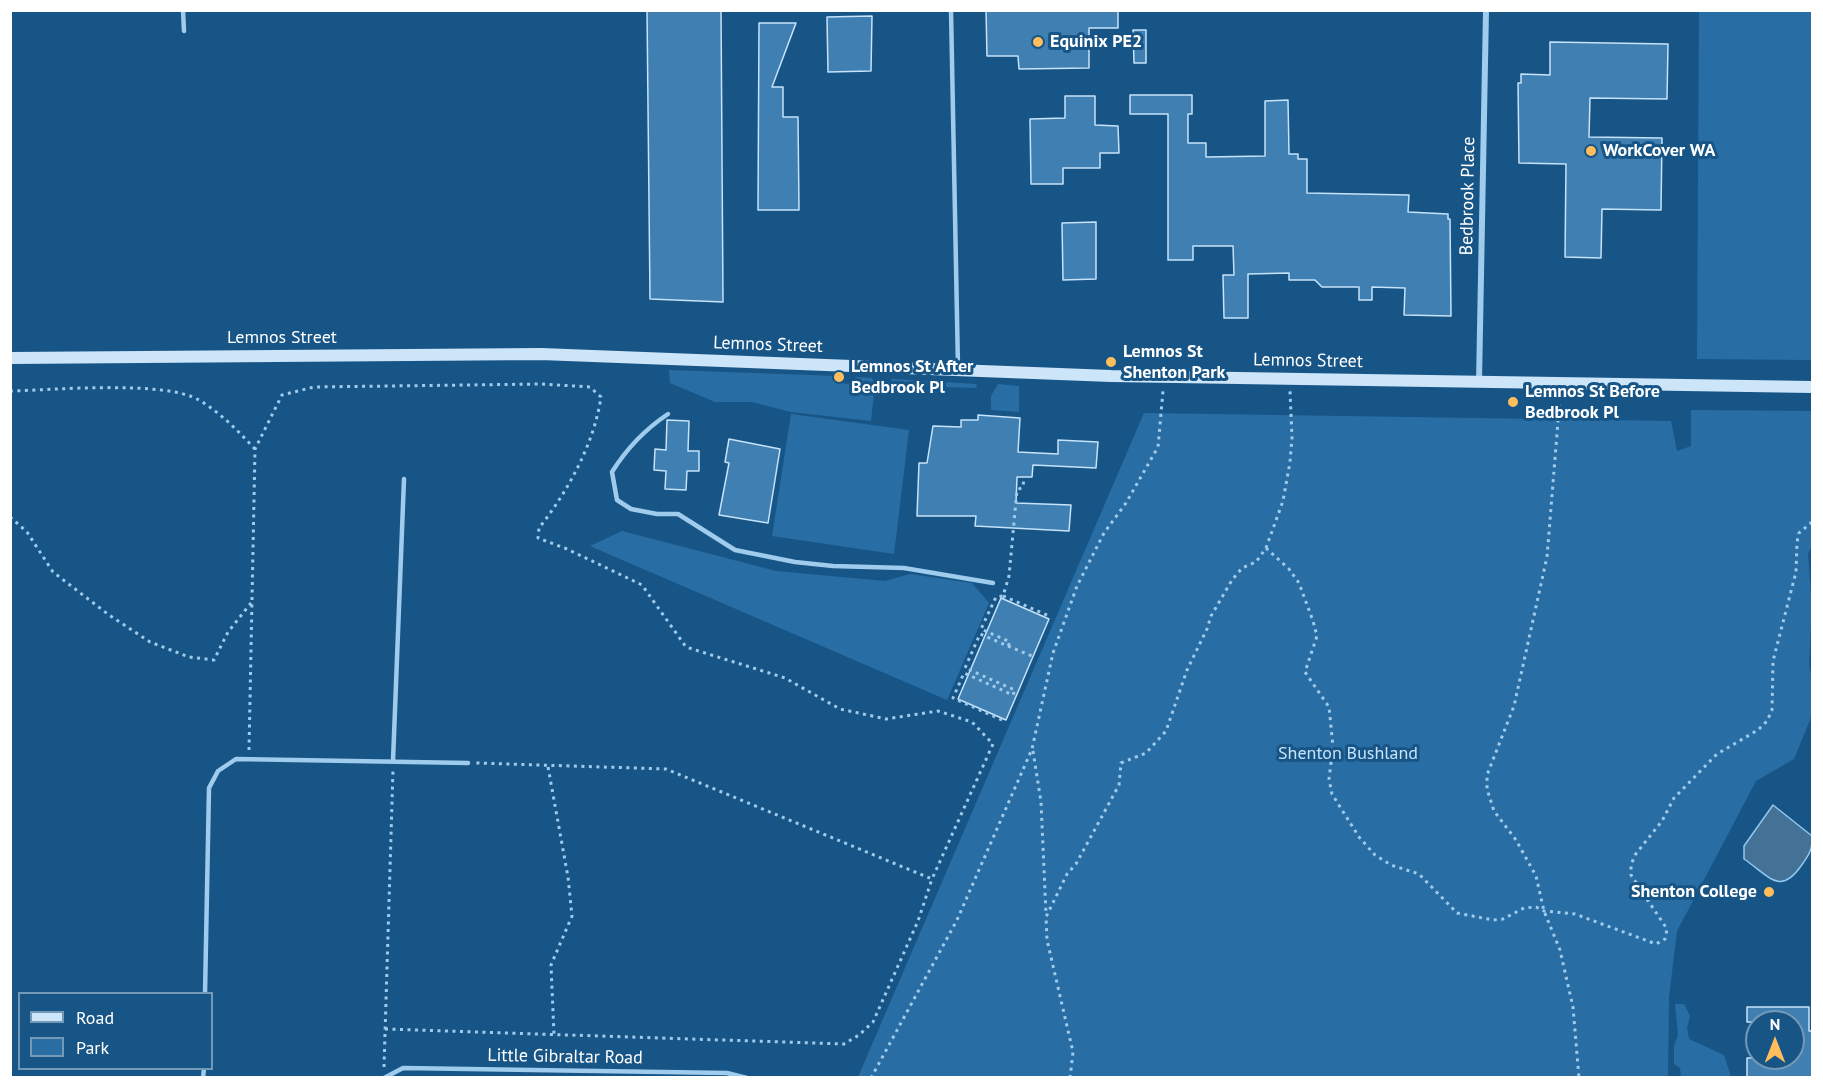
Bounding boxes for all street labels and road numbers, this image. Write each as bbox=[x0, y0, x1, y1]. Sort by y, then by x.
street label: Bedbrook Place bbox=[1456, 136, 1480, 256]
street label: Lemnos Street bbox=[227, 327, 337, 349]
street label: Lemnos Street bbox=[713, 332, 823, 358]
street label: Lemnos Street bbox=[1253, 349, 1363, 373]
street label: Little Gibraltar Road bbox=[487, 1045, 643, 1069]

